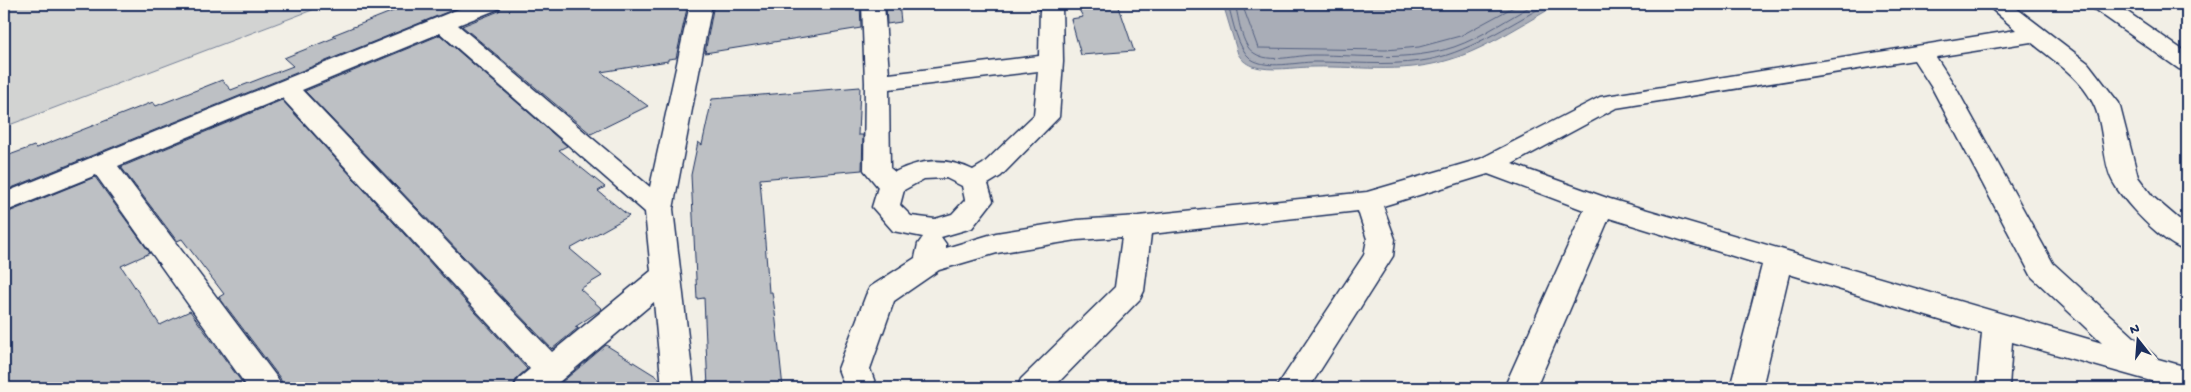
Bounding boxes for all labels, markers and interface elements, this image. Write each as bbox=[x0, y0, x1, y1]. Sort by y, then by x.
north arrow bbox=[2114, 314, 2164, 364]
text: N bbox=[2128, 320, 2142, 339]

